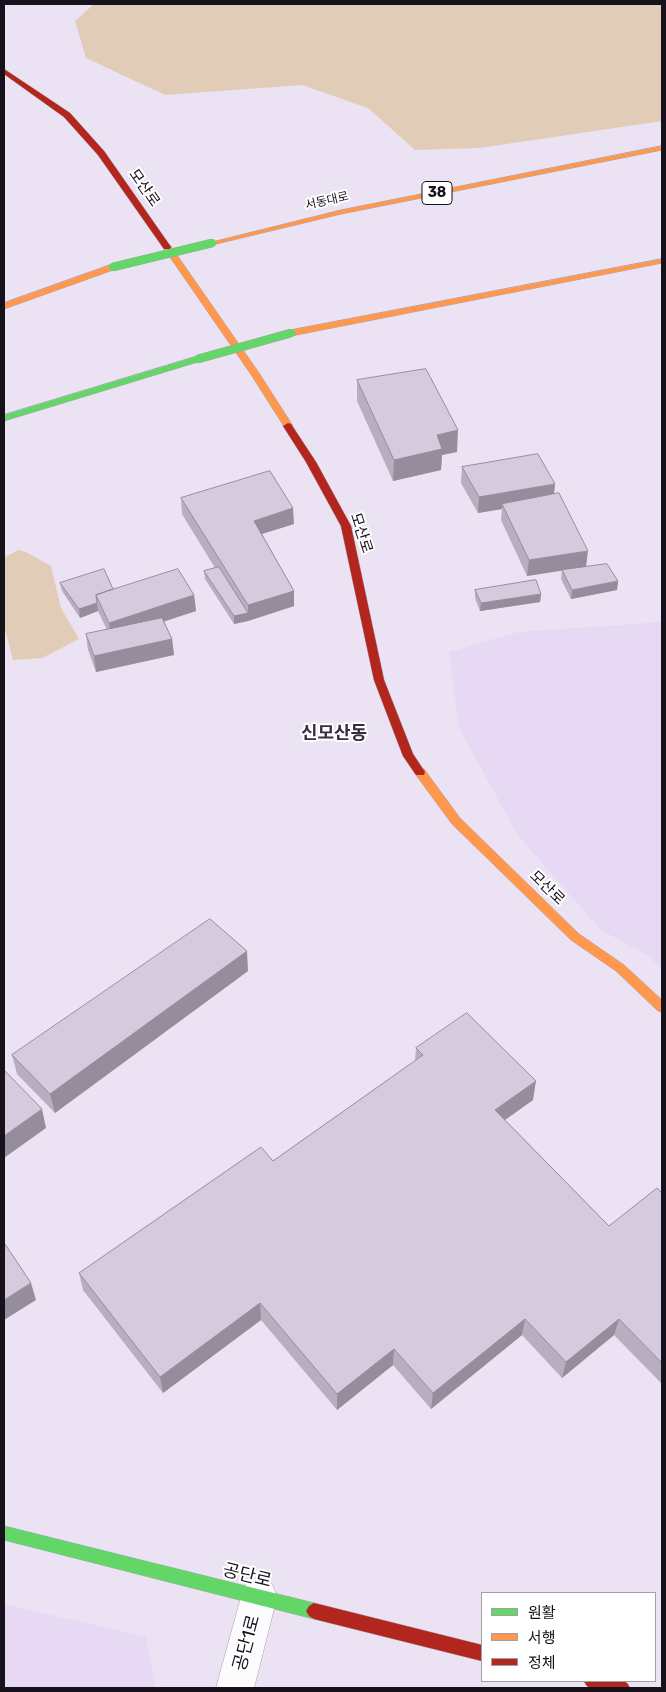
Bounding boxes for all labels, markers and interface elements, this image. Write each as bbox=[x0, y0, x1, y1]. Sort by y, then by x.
street label: 모산로 bbox=[125, 166, 163, 210]
road number: 38 bbox=[422, 182, 452, 204]
street label: 서동대로 bbox=[304, 189, 350, 213]
street label: 모산로 bbox=[346, 511, 376, 555]
district label: 신모산동 bbox=[301, 723, 367, 745]
street label: 모산로 bbox=[526, 867, 568, 909]
street label: 공단로 bbox=[220, 1560, 274, 1592]
legend bbox=[481, 1592, 656, 1682]
text: 원활 bbox=[528, 1604, 556, 1622]
street label: 공단1로 bbox=[229, 1612, 265, 1674]
text: 서행 bbox=[528, 1629, 556, 1647]
text: 정체 bbox=[528, 1654, 556, 1672]

